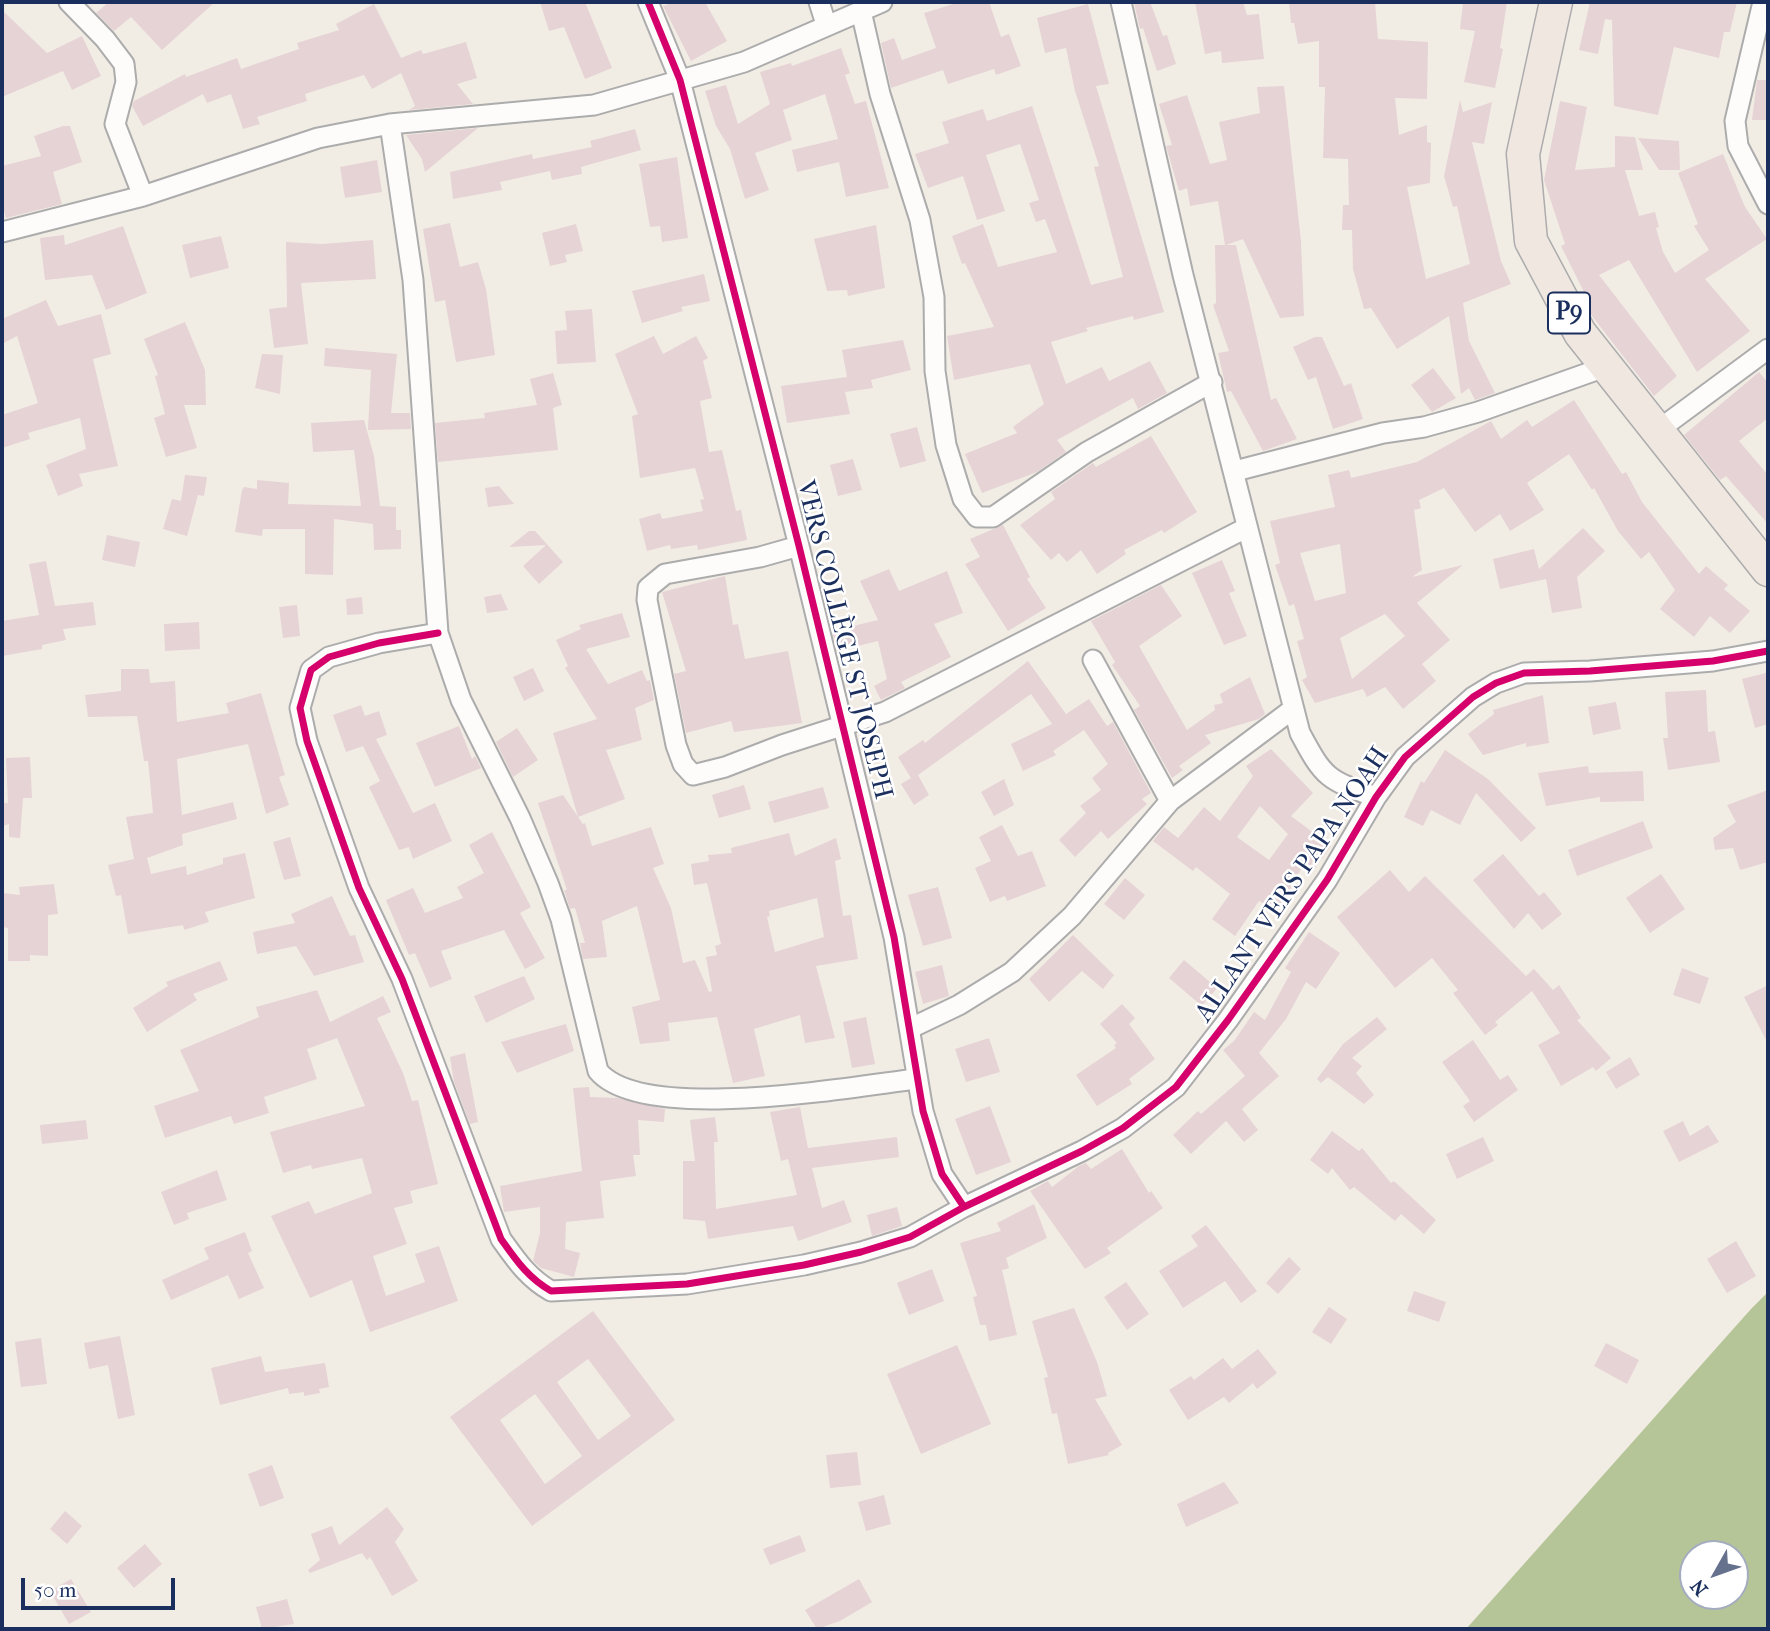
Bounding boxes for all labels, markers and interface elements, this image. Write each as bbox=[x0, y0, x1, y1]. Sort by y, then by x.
road number: P9 bbox=[1548, 292, 1590, 334]
street label: VERS COLLÈGE ST JOSEPH bbox=[788, 477, 898, 803]
street label: ALLANT VERS PAPA NOAH bbox=[1189, 742, 1397, 1028]
north arrow bbox=[1679, 1540, 1749, 1610]
scale bar bbox=[24, 1564, 178, 1608]
text: N bbox=[1686, 1575, 1713, 1600]
text: 50 m bbox=[34, 1578, 77, 1602]

